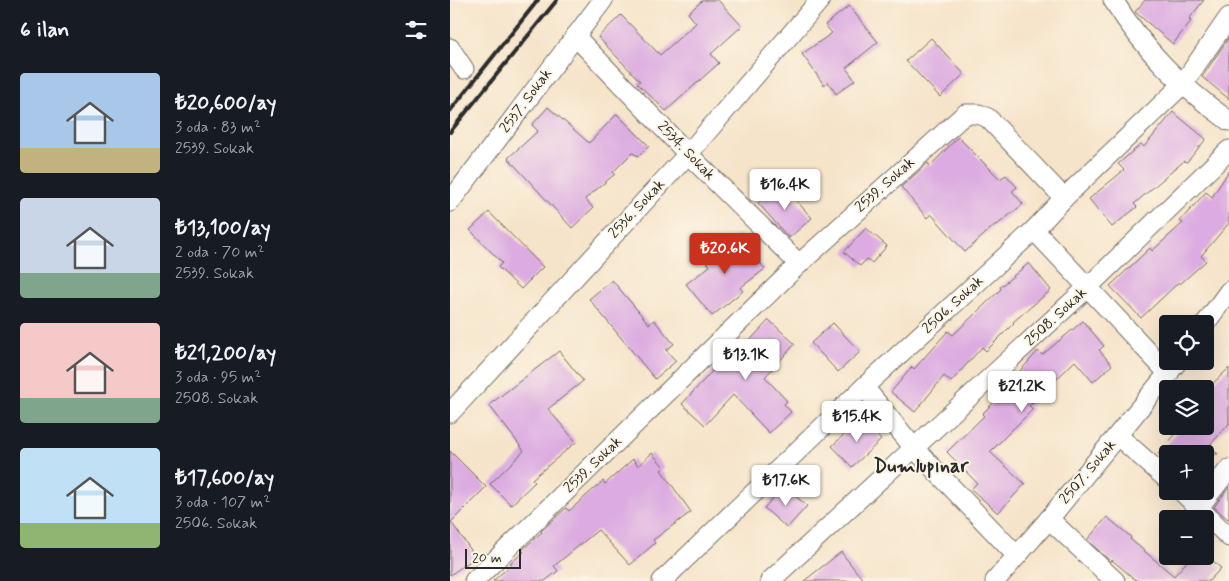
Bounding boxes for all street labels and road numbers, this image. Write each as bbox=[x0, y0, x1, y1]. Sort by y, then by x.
street label: 2537. Sokak bbox=[495, 65, 557, 137]
street label: 2534. Sokak bbox=[653, 117, 719, 185]
street label: 2539. Sokak bbox=[851, 153, 919, 217]
street label: 2536. Sokak bbox=[604, 175, 670, 243]
street label: 2506. Sokak bbox=[918, 271, 988, 339]
street label: 2508. Sokak bbox=[1021, 283, 1091, 351]
street label: 2539. Sokak bbox=[559, 432, 627, 498]
street label: 2507. Sokak bbox=[1055, 435, 1121, 509]

